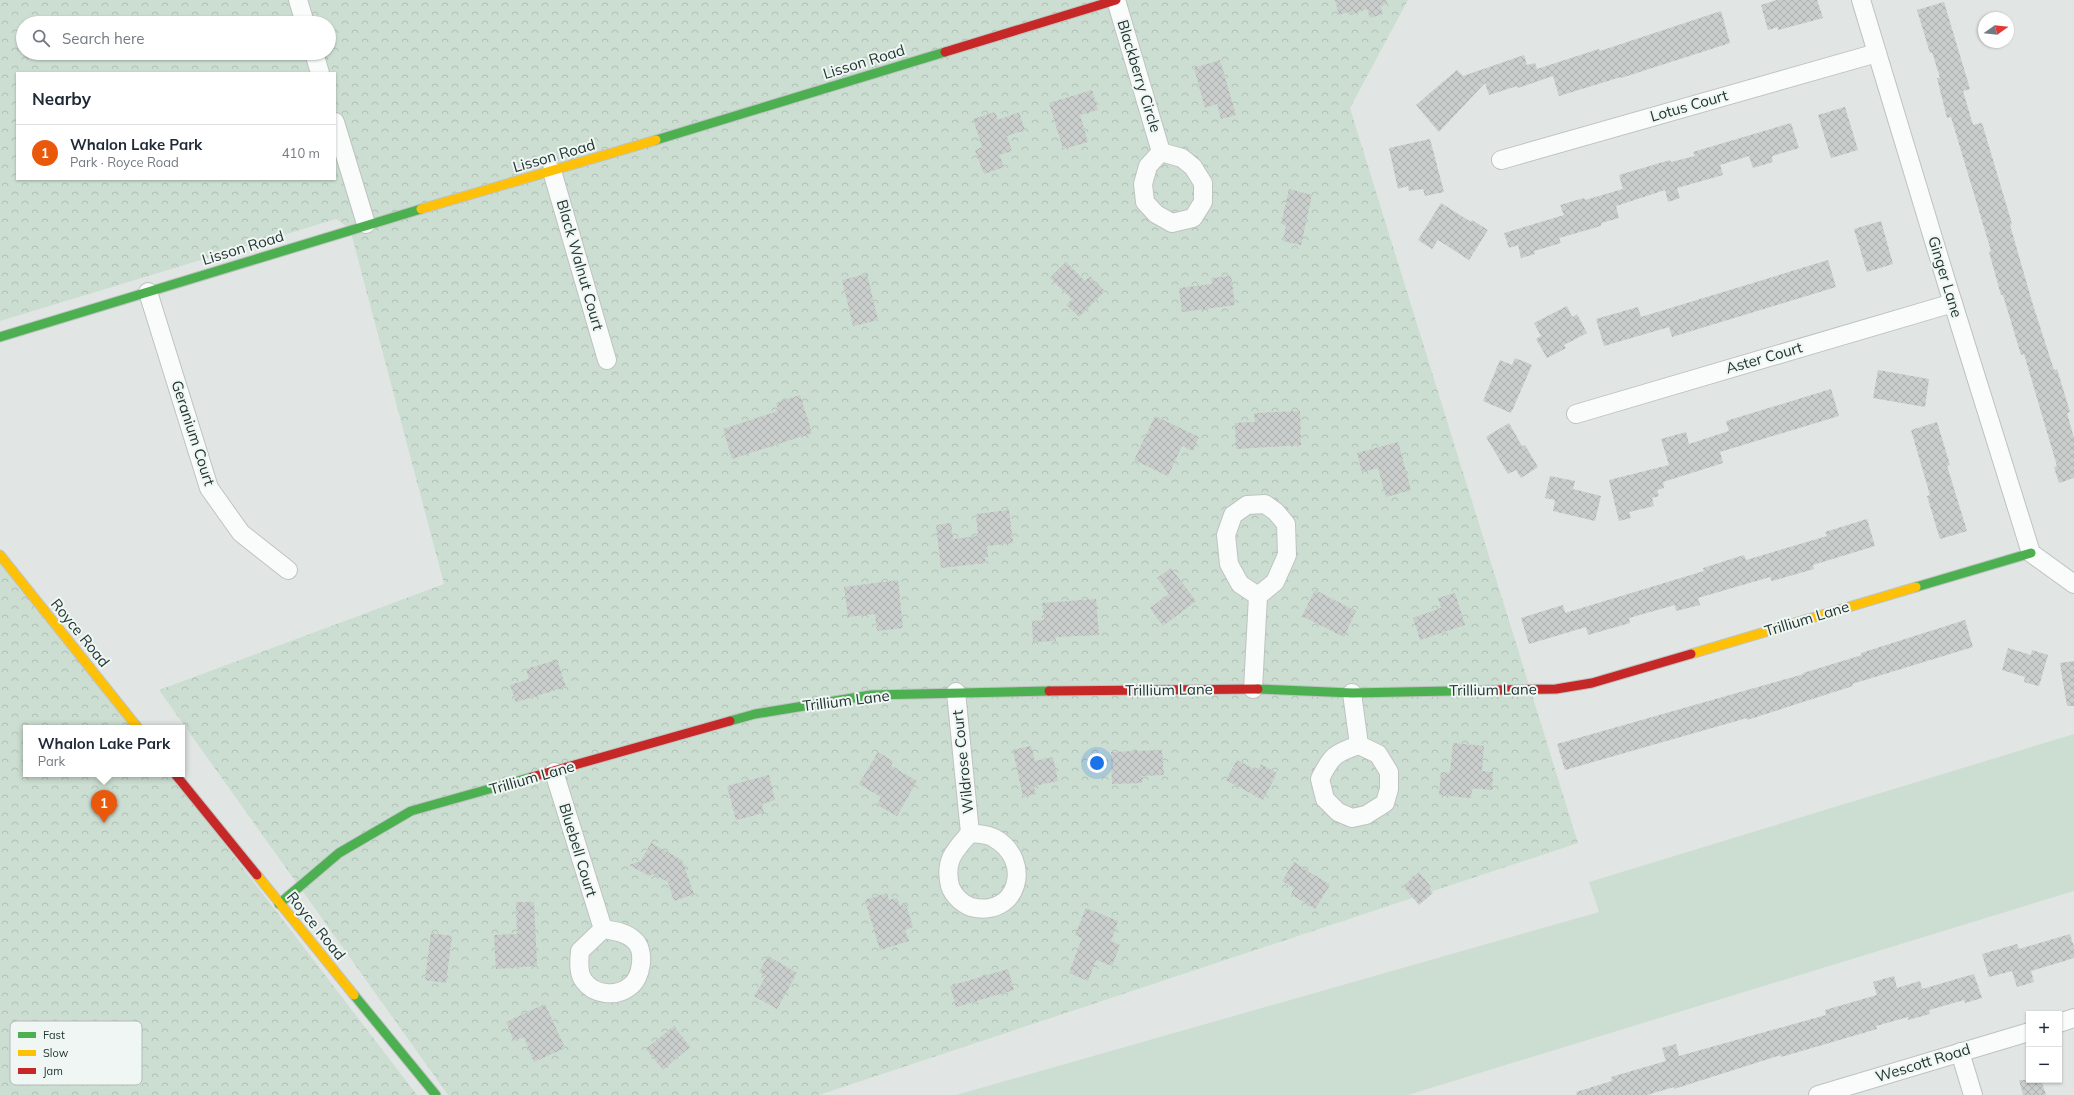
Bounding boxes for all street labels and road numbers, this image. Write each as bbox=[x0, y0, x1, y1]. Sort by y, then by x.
street label: Blackberry Circle bbox=[1113, 17, 1166, 134]
street label: Lisson Road bbox=[821, 40, 907, 83]
street label: Lotus Court bbox=[1648, 85, 1730, 126]
street label: Lisson Road bbox=[511, 135, 597, 176]
street label: Black Walnut Court bbox=[553, 197, 608, 332]
street label: Lisson Road bbox=[200, 226, 286, 269]
street label: Ginger Lane bbox=[1924, 234, 1967, 320]
street label: Aster Court bbox=[1723, 337, 1804, 378]
street label: Geranium Court bbox=[167, 378, 219, 488]
street label: Royce Road bbox=[47, 595, 114, 671]
street label: Trillium Lane bbox=[1762, 597, 1851, 640]
street label: Trillium Lane bbox=[1125, 679, 1213, 700]
street label: Trillium Lane bbox=[1449, 679, 1537, 700]
street label: Trillium Lane bbox=[801, 686, 891, 715]
street label: Wildrose Court bbox=[948, 709, 977, 815]
street label: Trillium Lane bbox=[487, 756, 577, 799]
street label: Bluebell Court bbox=[555, 801, 602, 899]
street label: Royce Road bbox=[283, 888, 350, 964]
street label: Wescott Road bbox=[1873, 1039, 1973, 1086]

